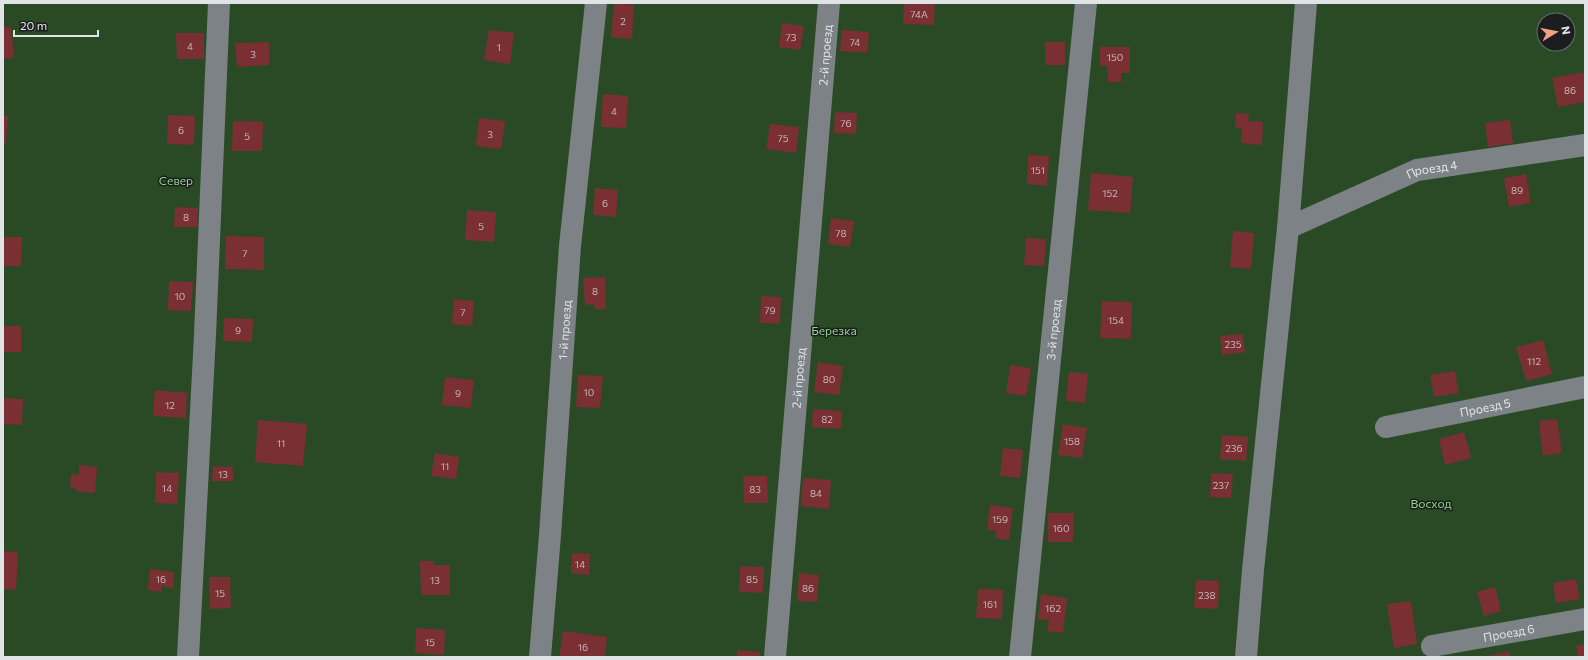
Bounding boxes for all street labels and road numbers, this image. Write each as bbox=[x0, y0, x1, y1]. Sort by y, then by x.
street label: 2-й проезд bbox=[815, 24, 834, 86]
street label: Проезд 4 bbox=[1404, 157, 1458, 181]
street label: 3-й проезд bbox=[1043, 298, 1063, 361]
street label: 1-й проезд bbox=[555, 300, 573, 360]
street label: 2-й проезд bbox=[789, 347, 808, 409]
street label: Проезд 5 bbox=[1458, 395, 1512, 419]
street label: Проезд 6 bbox=[1482, 621, 1536, 644]

